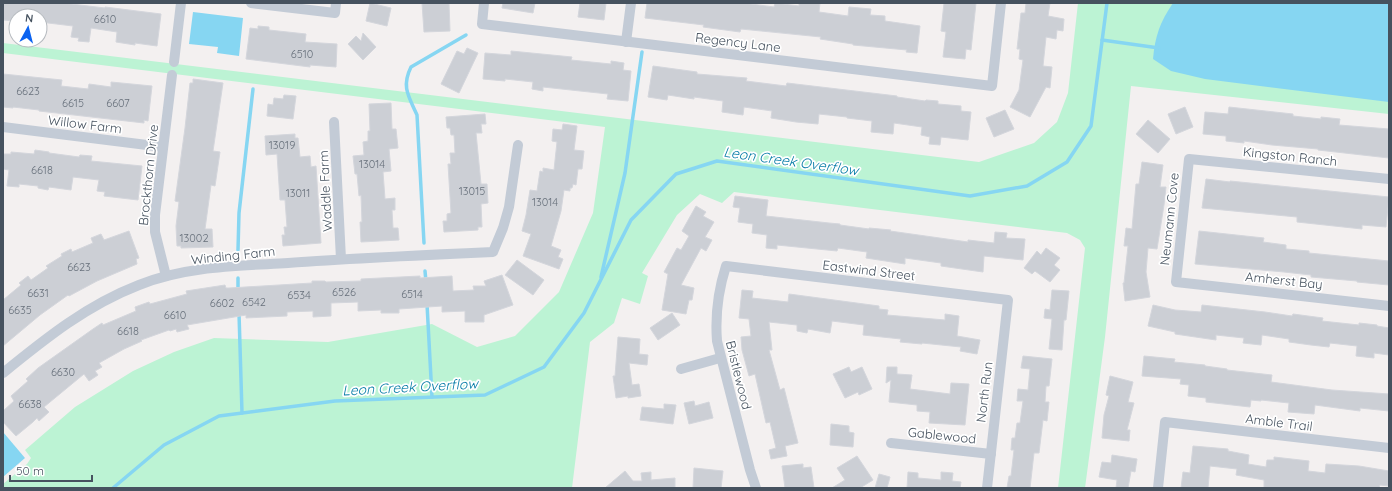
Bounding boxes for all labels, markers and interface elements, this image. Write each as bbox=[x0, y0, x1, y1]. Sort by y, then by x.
north arrow bbox=[8, 8, 48, 48]
text: N bbox=[24, 11, 34, 26]
house number: 6610 bbox=[94, 12, 116, 26]
street label: Regency Lane bbox=[694, 29, 782, 55]
house number: 6510 bbox=[291, 47, 313, 61]
house number: 6623 bbox=[16, 84, 40, 98]
house number: 6615 bbox=[62, 96, 84, 110]
house number: 6607 bbox=[106, 96, 130, 110]
street label: Willow Farm bbox=[47, 112, 123, 136]
street label: Brockthorn Drive bbox=[135, 124, 161, 226]
house number: 13019 bbox=[269, 138, 295, 152]
water label: Leon Creek Overflow bbox=[723, 143, 861, 180]
street label: Kingston Ranch bbox=[1242, 143, 1338, 169]
street label: Waddle Farm bbox=[315, 150, 335, 232]
house number: 13014 bbox=[359, 157, 385, 171]
house number: 6618 bbox=[31, 163, 53, 177]
street label: Neumann Cove bbox=[1156, 172, 1182, 266]
house number: 13015 bbox=[459, 184, 485, 198]
house number: 13011 bbox=[286, 186, 310, 200]
house number: 13014 bbox=[532, 195, 558, 209]
house number: 13002 bbox=[179, 231, 209, 245]
street label: Winding Farm bbox=[190, 243, 276, 267]
street label: Eastwind Street bbox=[822, 256, 916, 284]
house number: 6623 bbox=[67, 260, 91, 274]
street label: Amherst Bay bbox=[1244, 268, 1324, 292]
house number: 6526 bbox=[332, 285, 356, 299]
house number: 6631 bbox=[27, 286, 49, 300]
house number: 6514 bbox=[401, 287, 423, 301]
house number: 6534 bbox=[287, 288, 311, 302]
house number: 6542 bbox=[242, 295, 266, 309]
house number: 6602 bbox=[210, 296, 234, 310]
house number: 6635 bbox=[8, 303, 32, 317]
house number: 6610 bbox=[164, 308, 186, 322]
house number: 6618 bbox=[117, 324, 139, 338]
street label: Bristlewood bbox=[723, 339, 755, 411]
street label: North Run bbox=[972, 361, 996, 423]
house number: 6630 bbox=[51, 365, 75, 379]
water label: Leon Creek Overflow bbox=[342, 374, 480, 400]
house number: 6638 bbox=[18, 397, 42, 411]
street label: Amble Trail bbox=[1245, 410, 1313, 434]
street label: Gablewood bbox=[907, 423, 977, 447]
scale bar bbox=[10, 457, 92, 483]
text: 50 m bbox=[16, 463, 44, 478]

